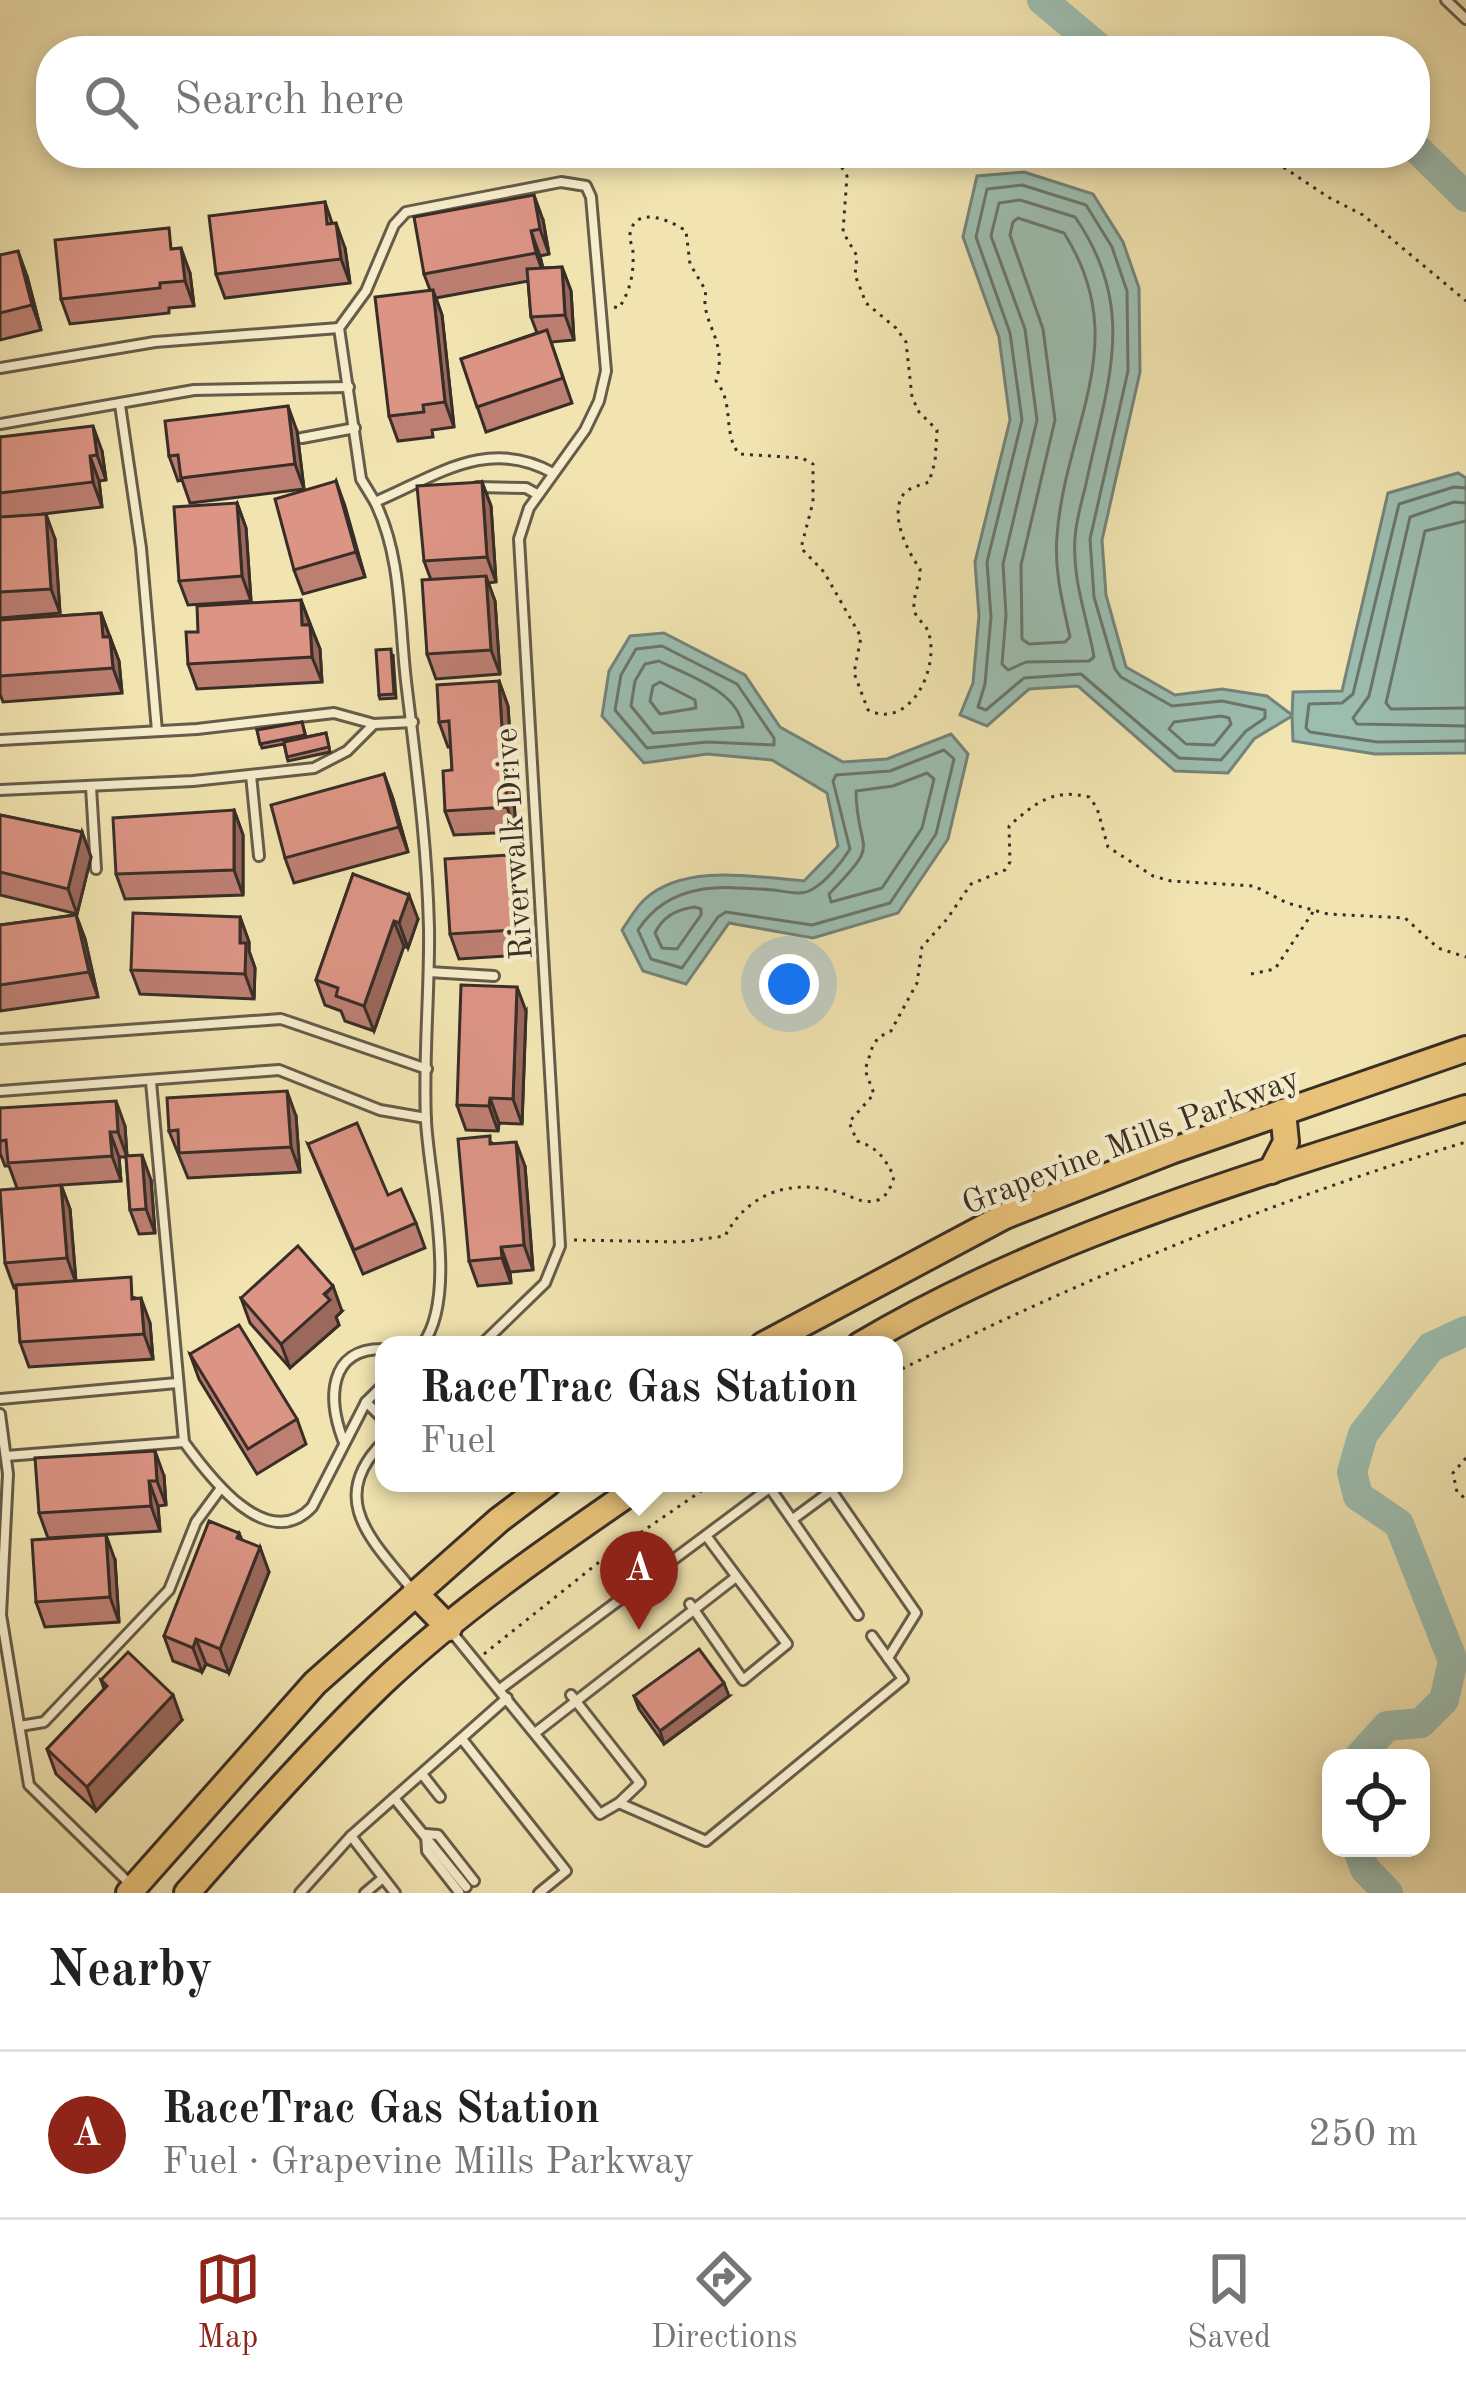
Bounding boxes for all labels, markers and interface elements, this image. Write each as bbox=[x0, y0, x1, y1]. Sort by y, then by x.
search box bbox=[36, 36, 1430, 168]
icon: search bbox=[78, 69, 144, 135]
text: Search here bbox=[174, 79, 404, 124]
street label: Riverwalk Drive bbox=[491, 727, 540, 961]
your location bbox=[759, 954, 819, 1014]
street label: Grapevine Mills Parkway bbox=[958, 1063, 1304, 1222]
popup bbox=[375, 1336, 903, 1492]
text: RaceTrac Gas Station bbox=[420, 1367, 858, 1412]
text: Fuel bbox=[420, 1422, 496, 1461]
pin: A bbox=[600, 1531, 678, 1630]
map controls bbox=[1322, 1749, 1430, 1857]
button: locate bbox=[1322, 1749, 1430, 1857]
text: Nearby bbox=[48, 1946, 213, 1997]
text: RaceTrac Gas Station bbox=[162, 2088, 600, 2133]
text: A bbox=[72, 2115, 102, 2154]
text: 250 m bbox=[1308, 2115, 1418, 2154]
text: Fuel · Grapevine Mills Parkway bbox=[162, 2143, 694, 2182]
tab: Map bbox=[195, 2246, 261, 2359]
tab: Directions bbox=[651, 2246, 797, 2359]
tab: Saved bbox=[1187, 2246, 1271, 2359]

